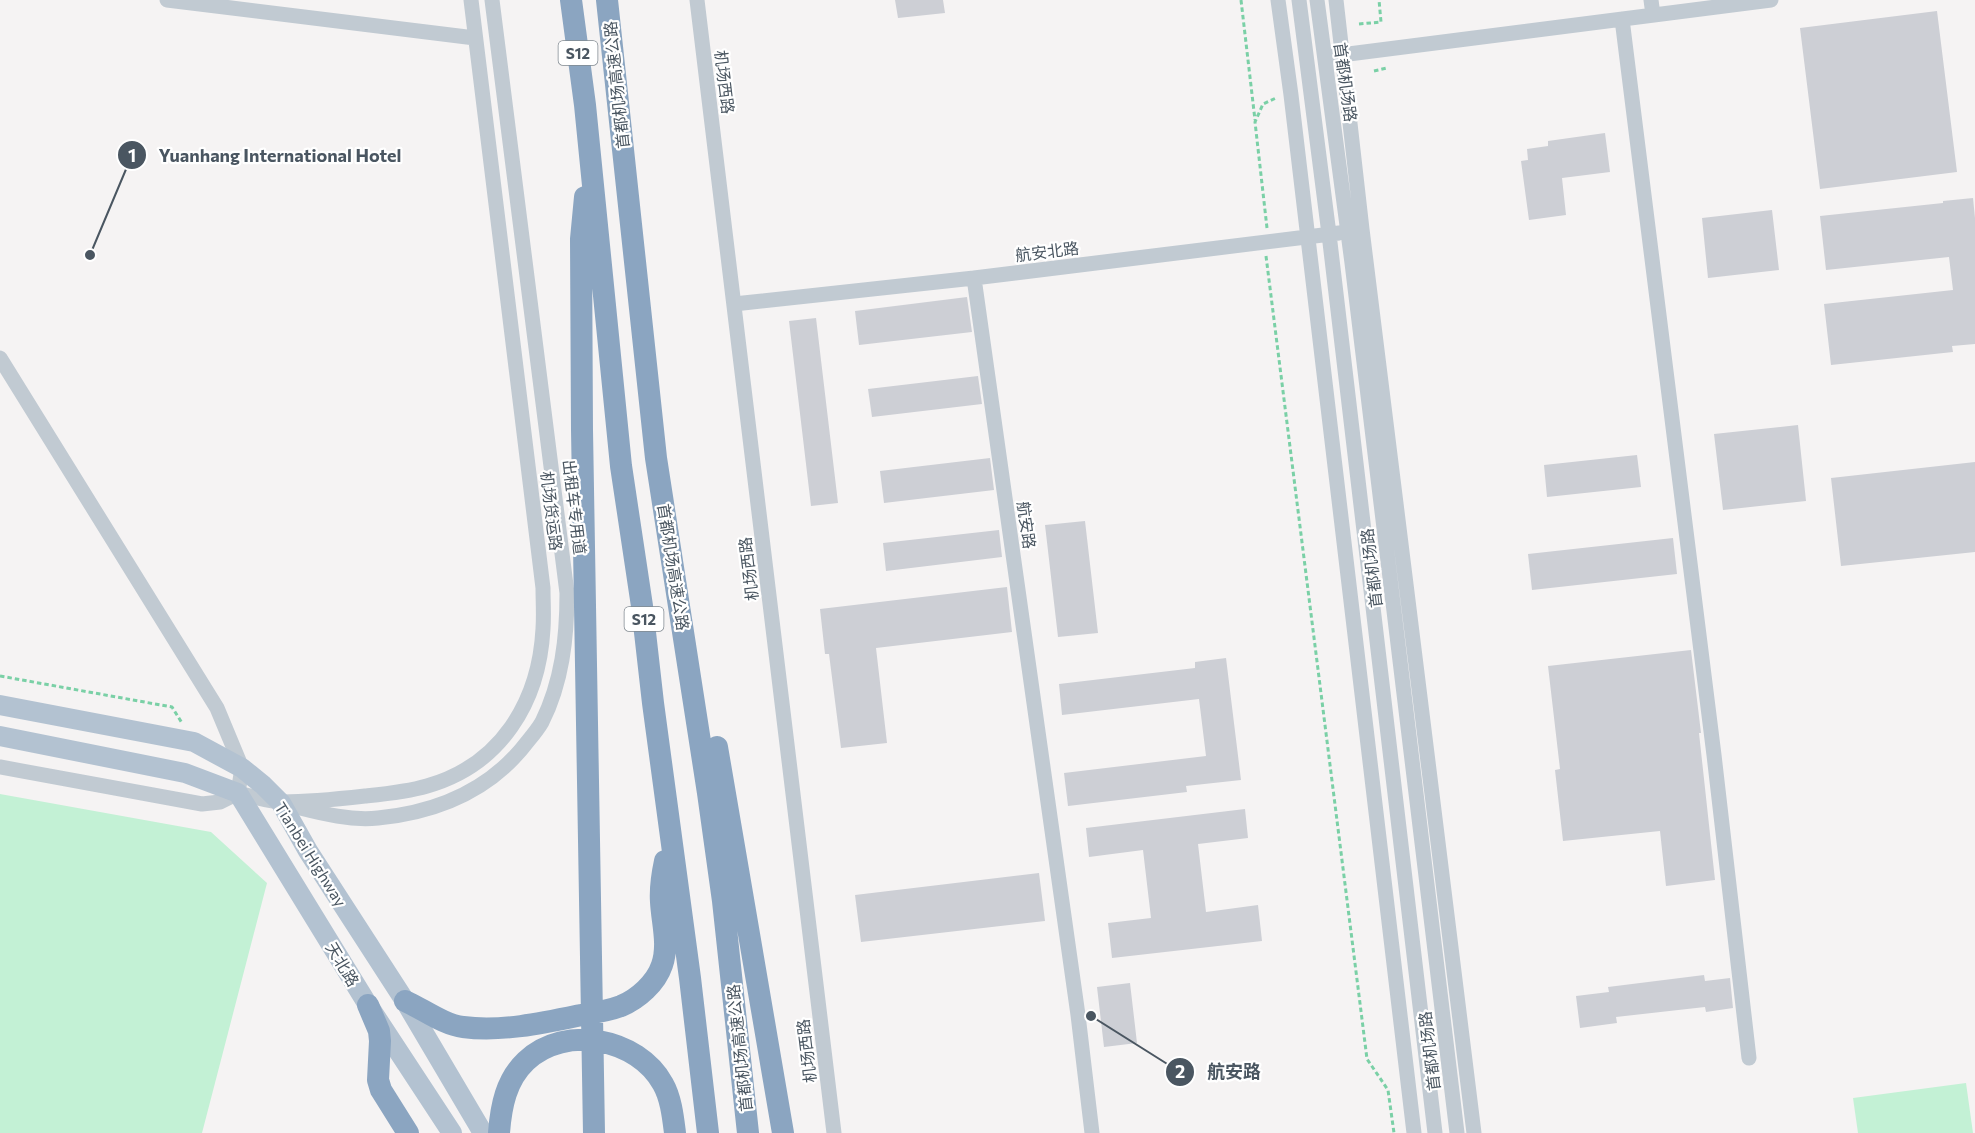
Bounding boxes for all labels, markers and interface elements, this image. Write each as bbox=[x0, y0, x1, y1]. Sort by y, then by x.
street label: 首都机场高速公路 bbox=[600, 20, 632, 150]
road number: S12 bbox=[558, 41, 598, 65]
street label: 首都机场路 bbox=[1331, 41, 1361, 123]
street label: 机场西路 bbox=[712, 49, 738, 115]
callout: Yuanhang International Hotel bbox=[117, 137, 414, 173]
text: 1 bbox=[128, 144, 136, 166]
text: Yuanhang International Hotel bbox=[158, 144, 402, 166]
street label: 航安北路 bbox=[1014, 238, 1080, 264]
street label: 出租车专用道 bbox=[560, 458, 590, 556]
street label: 机场货运路 bbox=[538, 470, 566, 552]
street label: 航安路 bbox=[1014, 500, 1040, 550]
street label: 首都机场高速公路 bbox=[655, 502, 693, 632]
street label: 首都机场路 bbox=[1357, 527, 1385, 609]
street label: 机场西路 bbox=[735, 536, 761, 602]
road number: S12 bbox=[624, 607, 664, 631]
street label: Tianbei Highway bbox=[271, 798, 351, 910]
street label: 天北路 bbox=[322, 939, 364, 989]
street label: 首都机场高速公路 bbox=[723, 983, 755, 1113]
street label: 首都机场路 bbox=[1415, 1010, 1443, 1092]
street label: 机场西路 bbox=[793, 1018, 819, 1084]
callout: 航安路 bbox=[1165, 1054, 1273, 1090]
text: 2 bbox=[1175, 1060, 1185, 1082]
text: 航安路 bbox=[1207, 1060, 1261, 1082]

